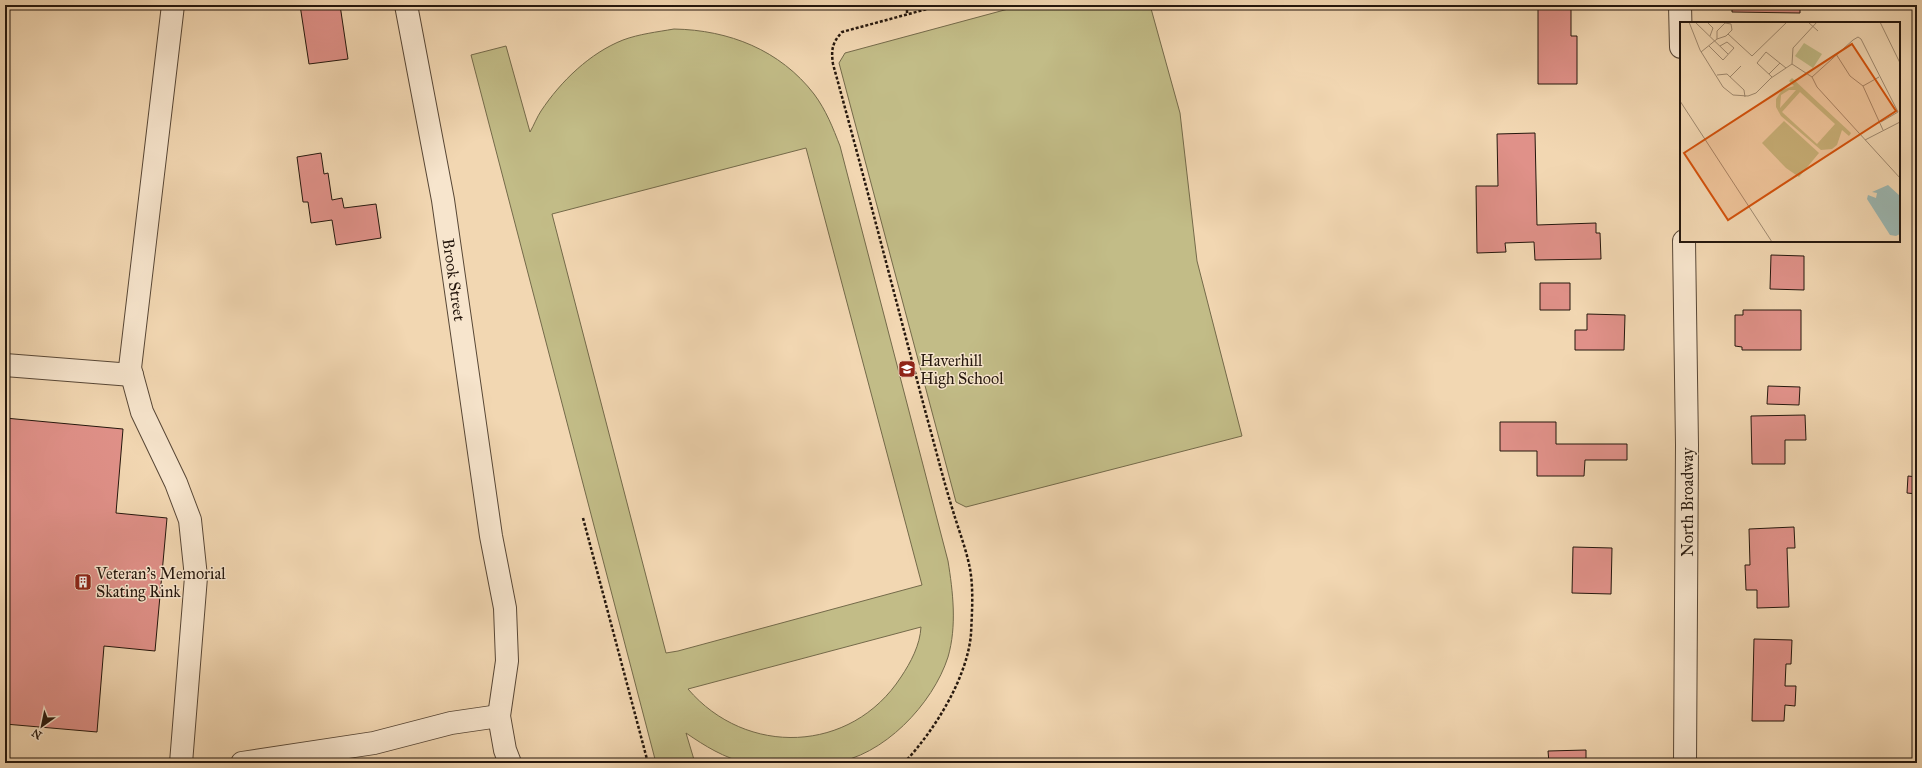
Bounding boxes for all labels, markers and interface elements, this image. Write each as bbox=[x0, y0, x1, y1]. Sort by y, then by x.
inset map bbox=[1680, 22, 1900, 242]
street label: Brook Street bbox=[439, 237, 469, 323]
place label: Haverhill High School bbox=[920, 351, 1004, 389]
school or university icon: Haverhill High School bbox=[897, 359, 917, 379]
street label: North Broadway bbox=[1678, 447, 1697, 557]
place label: Veteran's Memorial Skating Rink bbox=[95, 564, 226, 602]
building icon: Veteran's Memorial Skating Rink bbox=[73, 572, 93, 592]
north arrow bbox=[22, 706, 62, 746]
text: N bbox=[29, 726, 44, 742]

